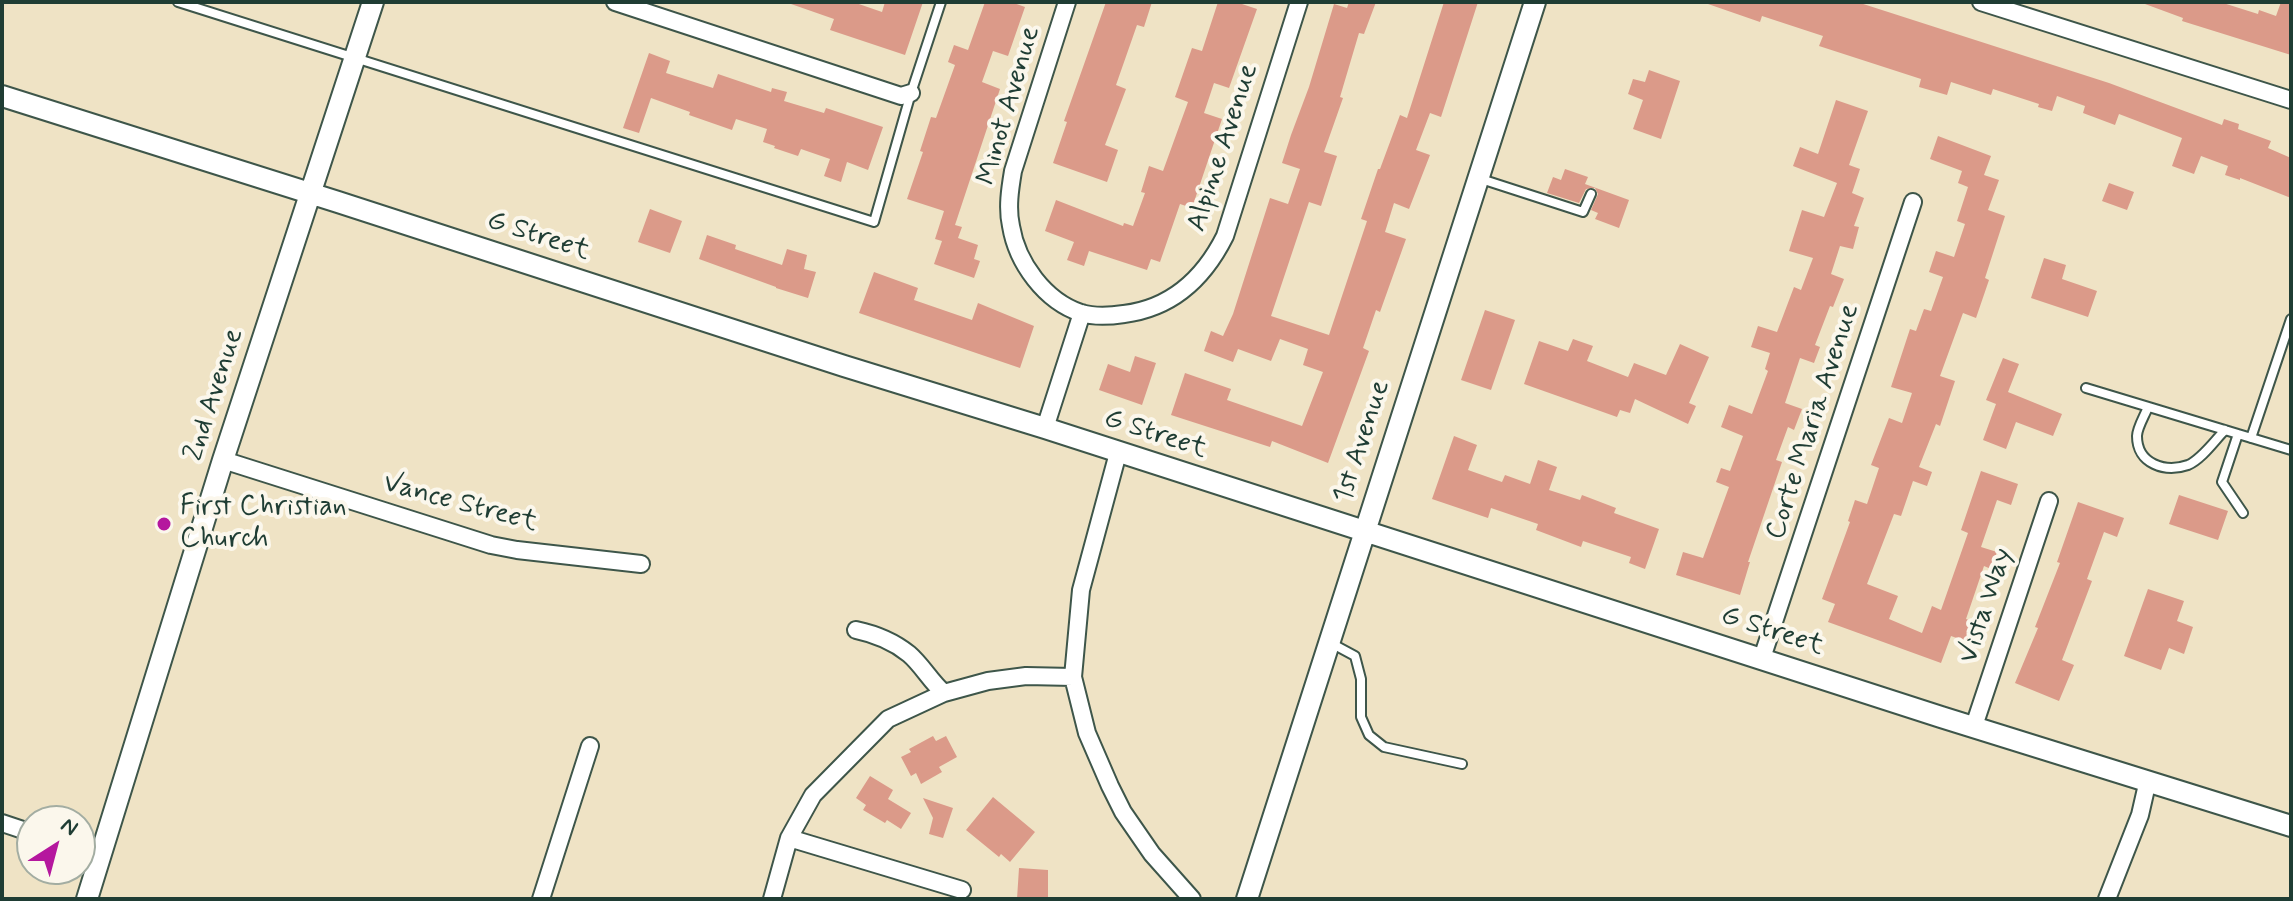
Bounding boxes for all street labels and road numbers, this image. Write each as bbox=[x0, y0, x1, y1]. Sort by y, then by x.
street label: Minot Avenue bbox=[971, 23, 1049, 189]
street label: Alpine Avenue bbox=[1181, 60, 1267, 236]
street label: G Street bbox=[482, 205, 594, 269]
street label: Corte Maria Avenue bbox=[1760, 300, 1868, 544]
street label: 2nd Avenue bbox=[178, 325, 252, 465]
street label: 1st Avenue bbox=[1327, 376, 1399, 508]
street label: G Street bbox=[1099, 403, 1211, 467]
street label: Vance Street bbox=[379, 467, 541, 541]
street label: Vista Way bbox=[1953, 544, 2021, 668]
street label: G Street bbox=[1716, 600, 1828, 664]

